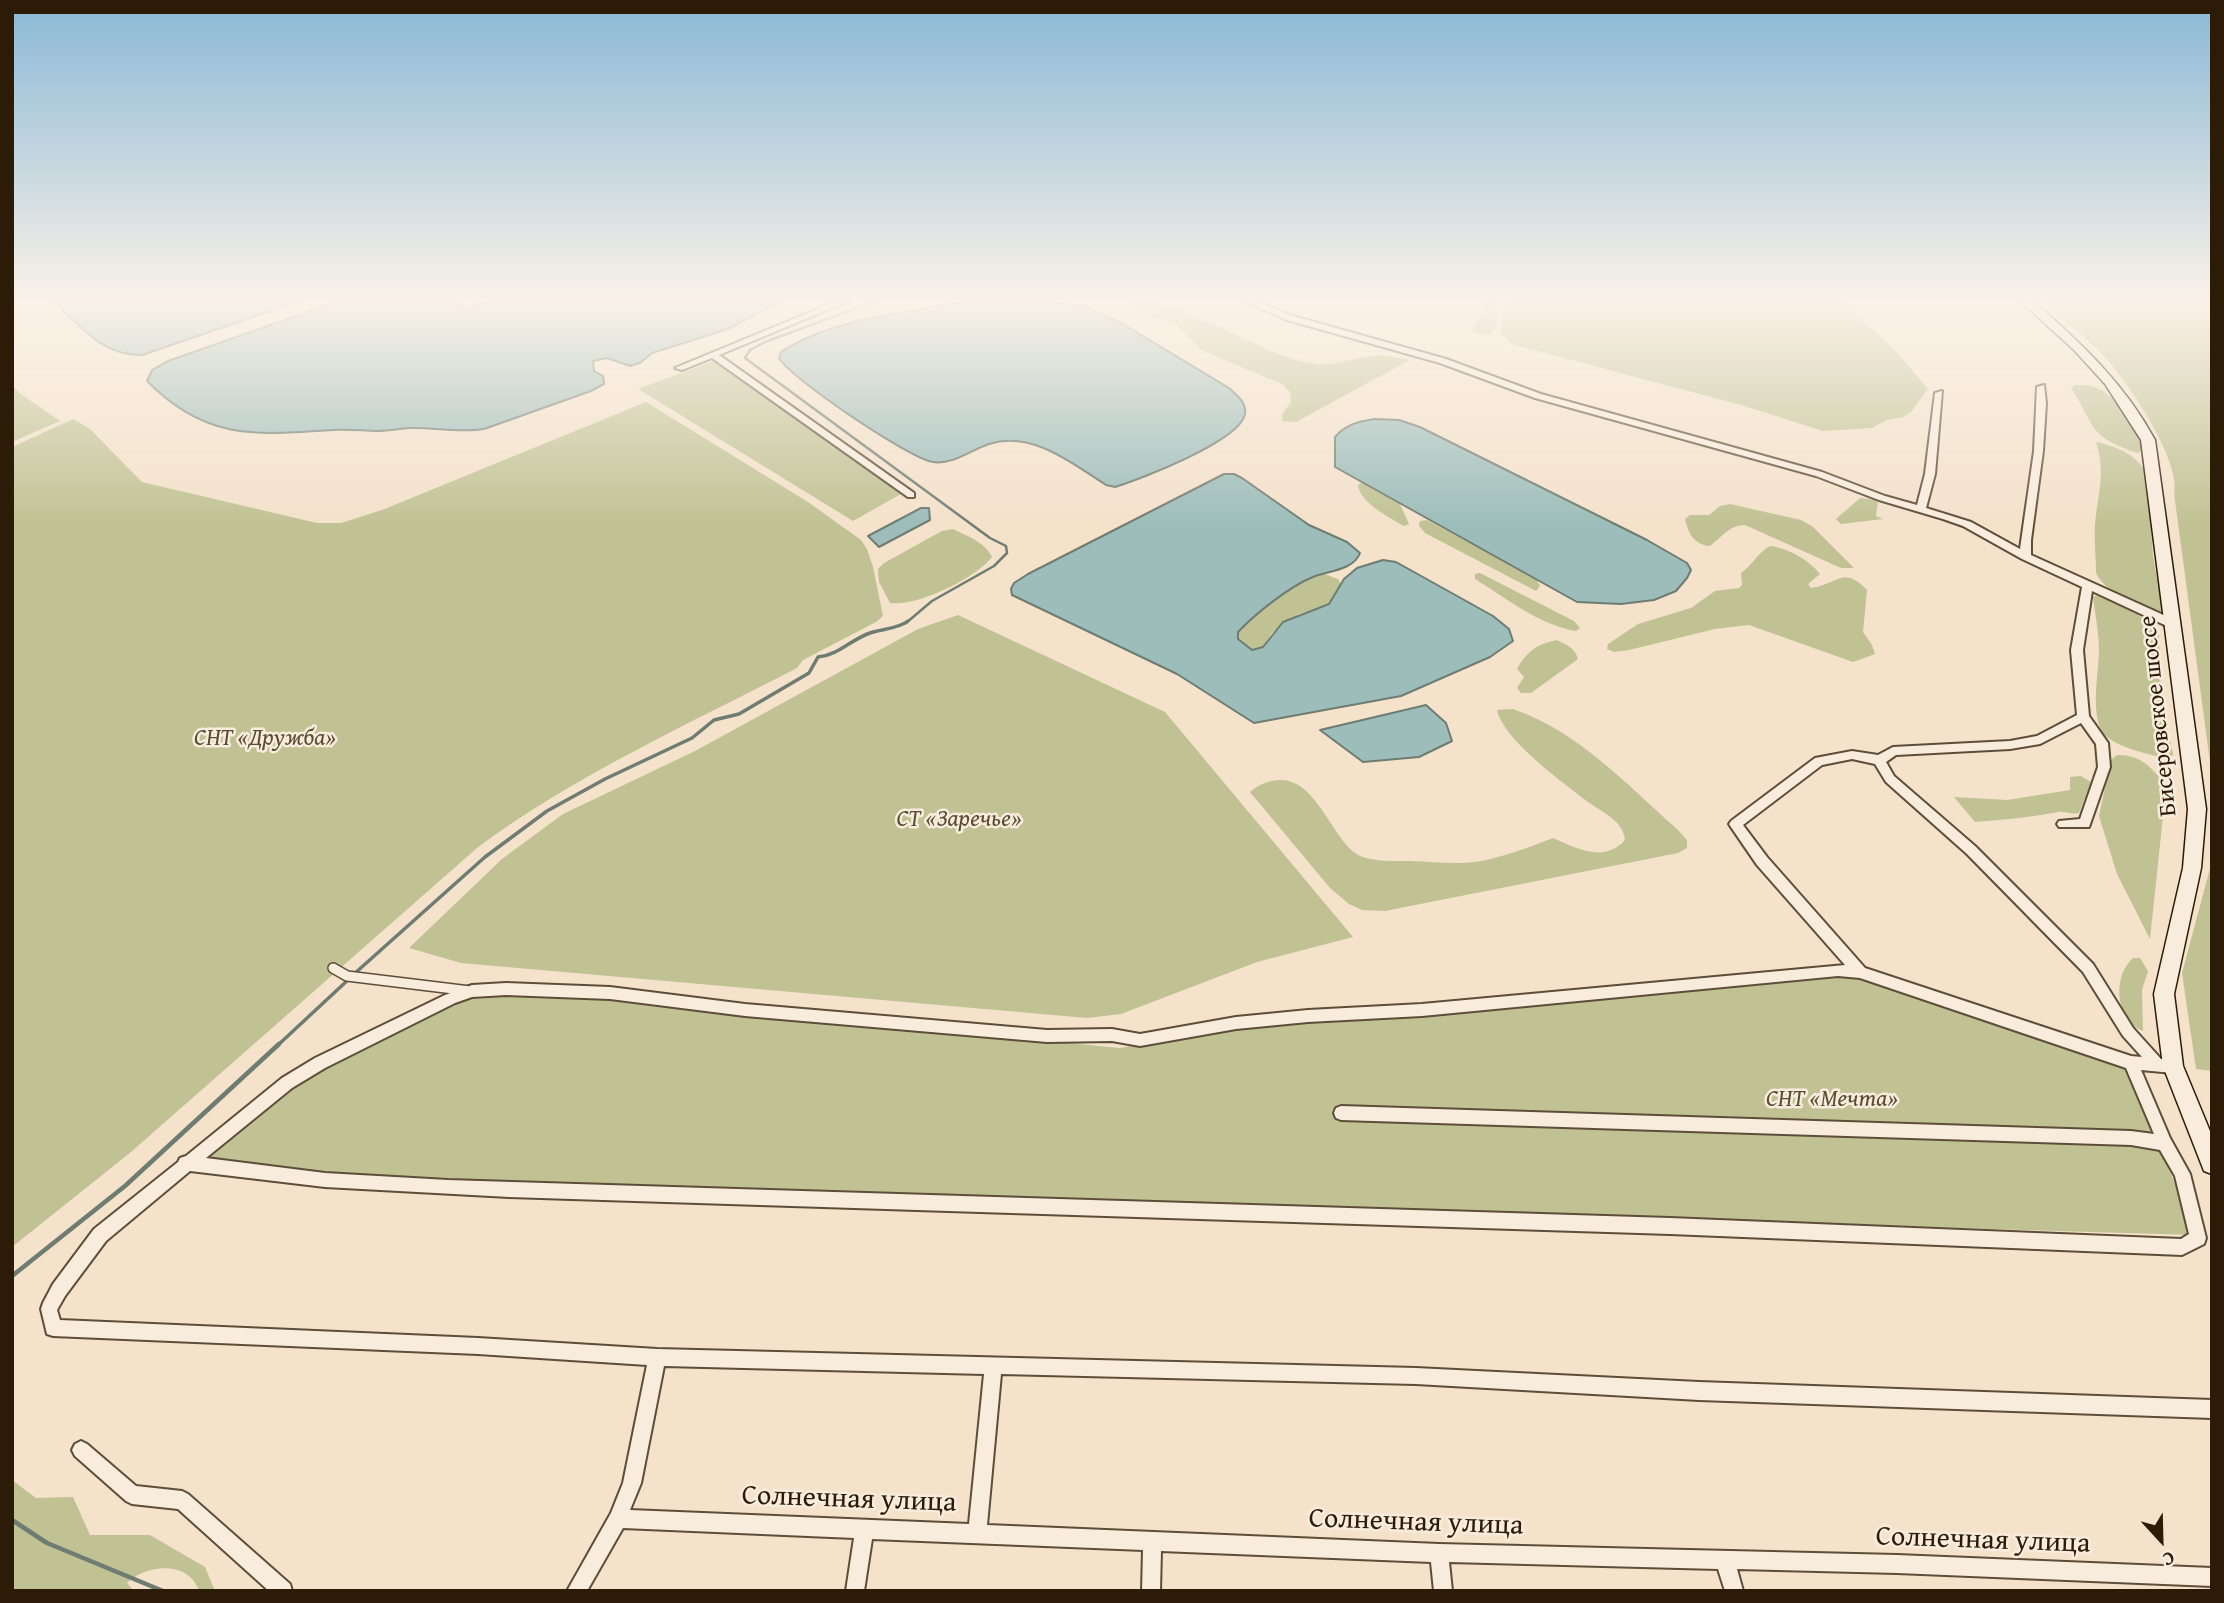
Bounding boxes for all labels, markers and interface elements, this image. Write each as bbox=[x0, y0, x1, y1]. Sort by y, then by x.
street label: Бисеровское шоссе bbox=[2134, 614, 2184, 818]
park label: СНТ «Дружба» bbox=[194, 725, 336, 753]
park label: СТ «Заречье» bbox=[896, 806, 1022, 834]
park label: СНТ «Мечта» bbox=[1766, 1086, 1898, 1114]
street label: Солнечная улица bbox=[741, 1479, 957, 1521]
street label: Солнечная улица bbox=[1308, 1502, 1524, 1544]
north arrow bbox=[2126, 1505, 2196, 1575]
street label: Солнечная улица bbox=[1875, 1520, 2091, 1562]
text: С bbox=[2159, 1544, 2179, 1574]

